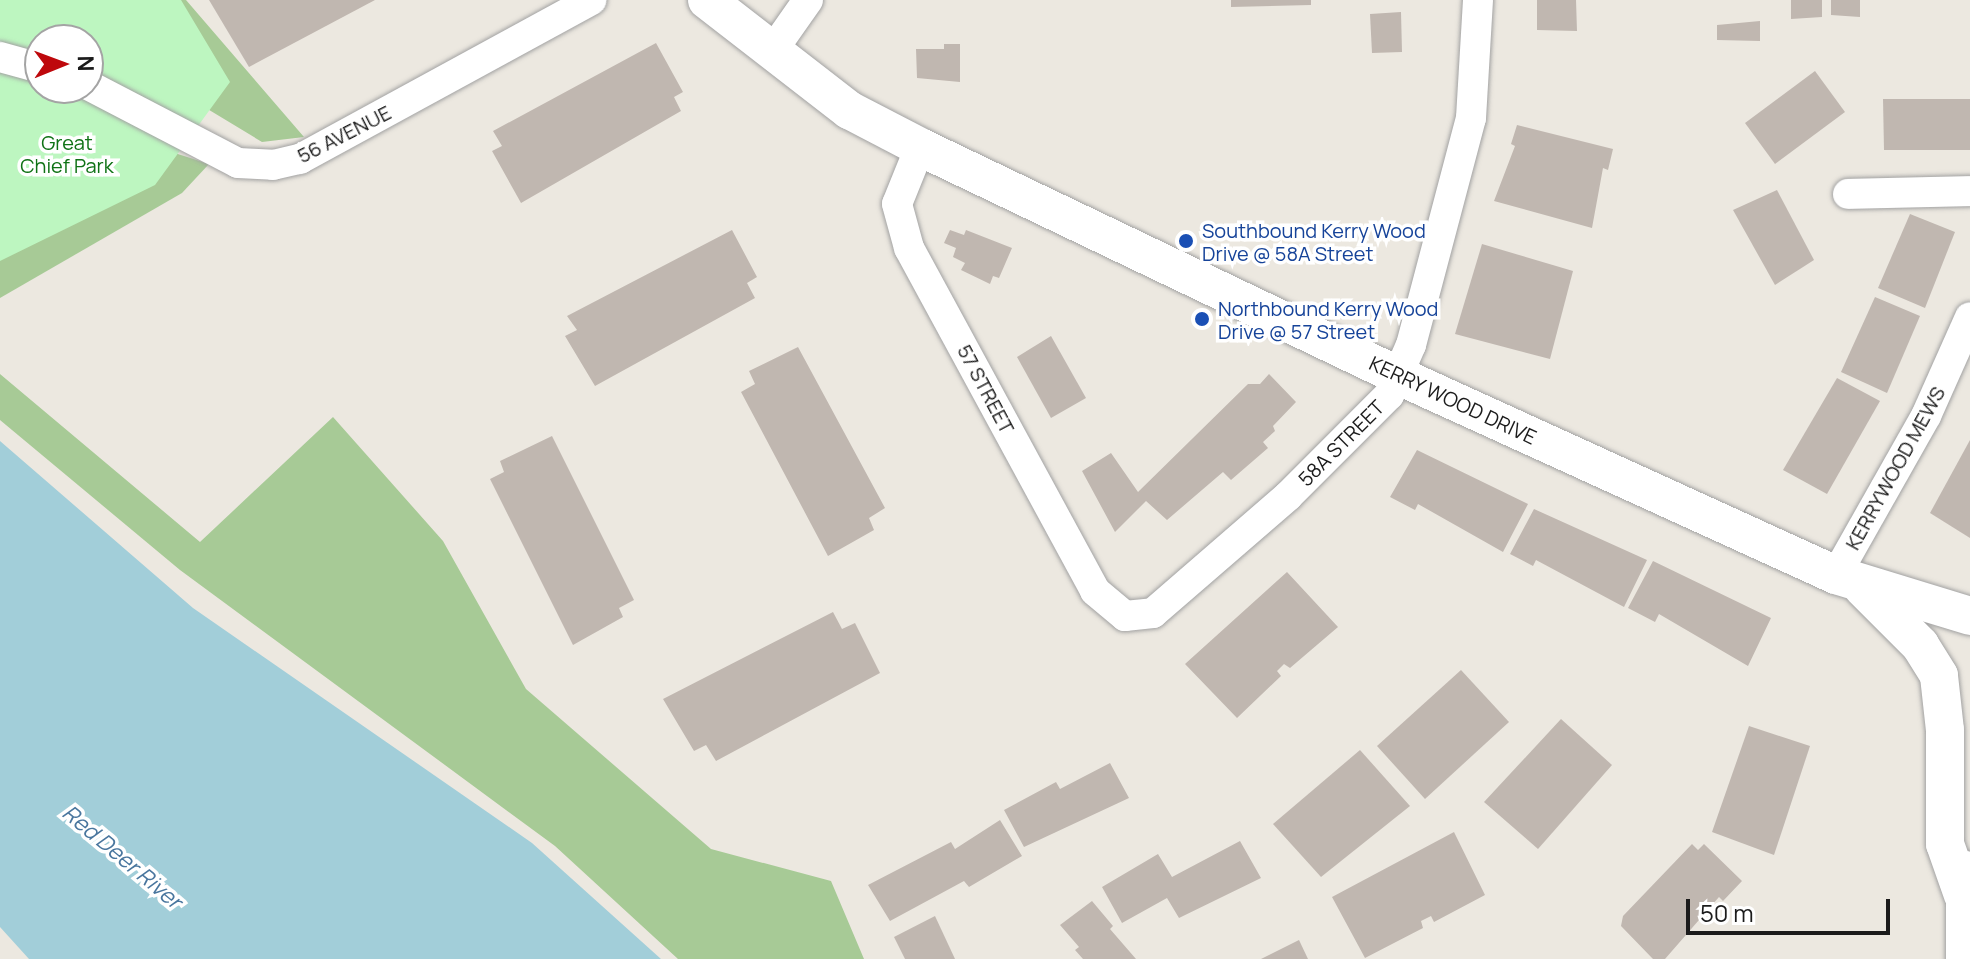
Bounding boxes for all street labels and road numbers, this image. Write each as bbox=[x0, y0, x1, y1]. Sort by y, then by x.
street label: 56 AVENUE bbox=[293, 100, 395, 168]
street label: 57 STREET bbox=[953, 340, 1019, 438]
street label: KERRY WOOD DRIVE bbox=[1365, 351, 1541, 449]
street label: KERRYWOOD MEWS bbox=[1840, 382, 1950, 554]
street label: 58A STREET bbox=[1293, 395, 1389, 491]

